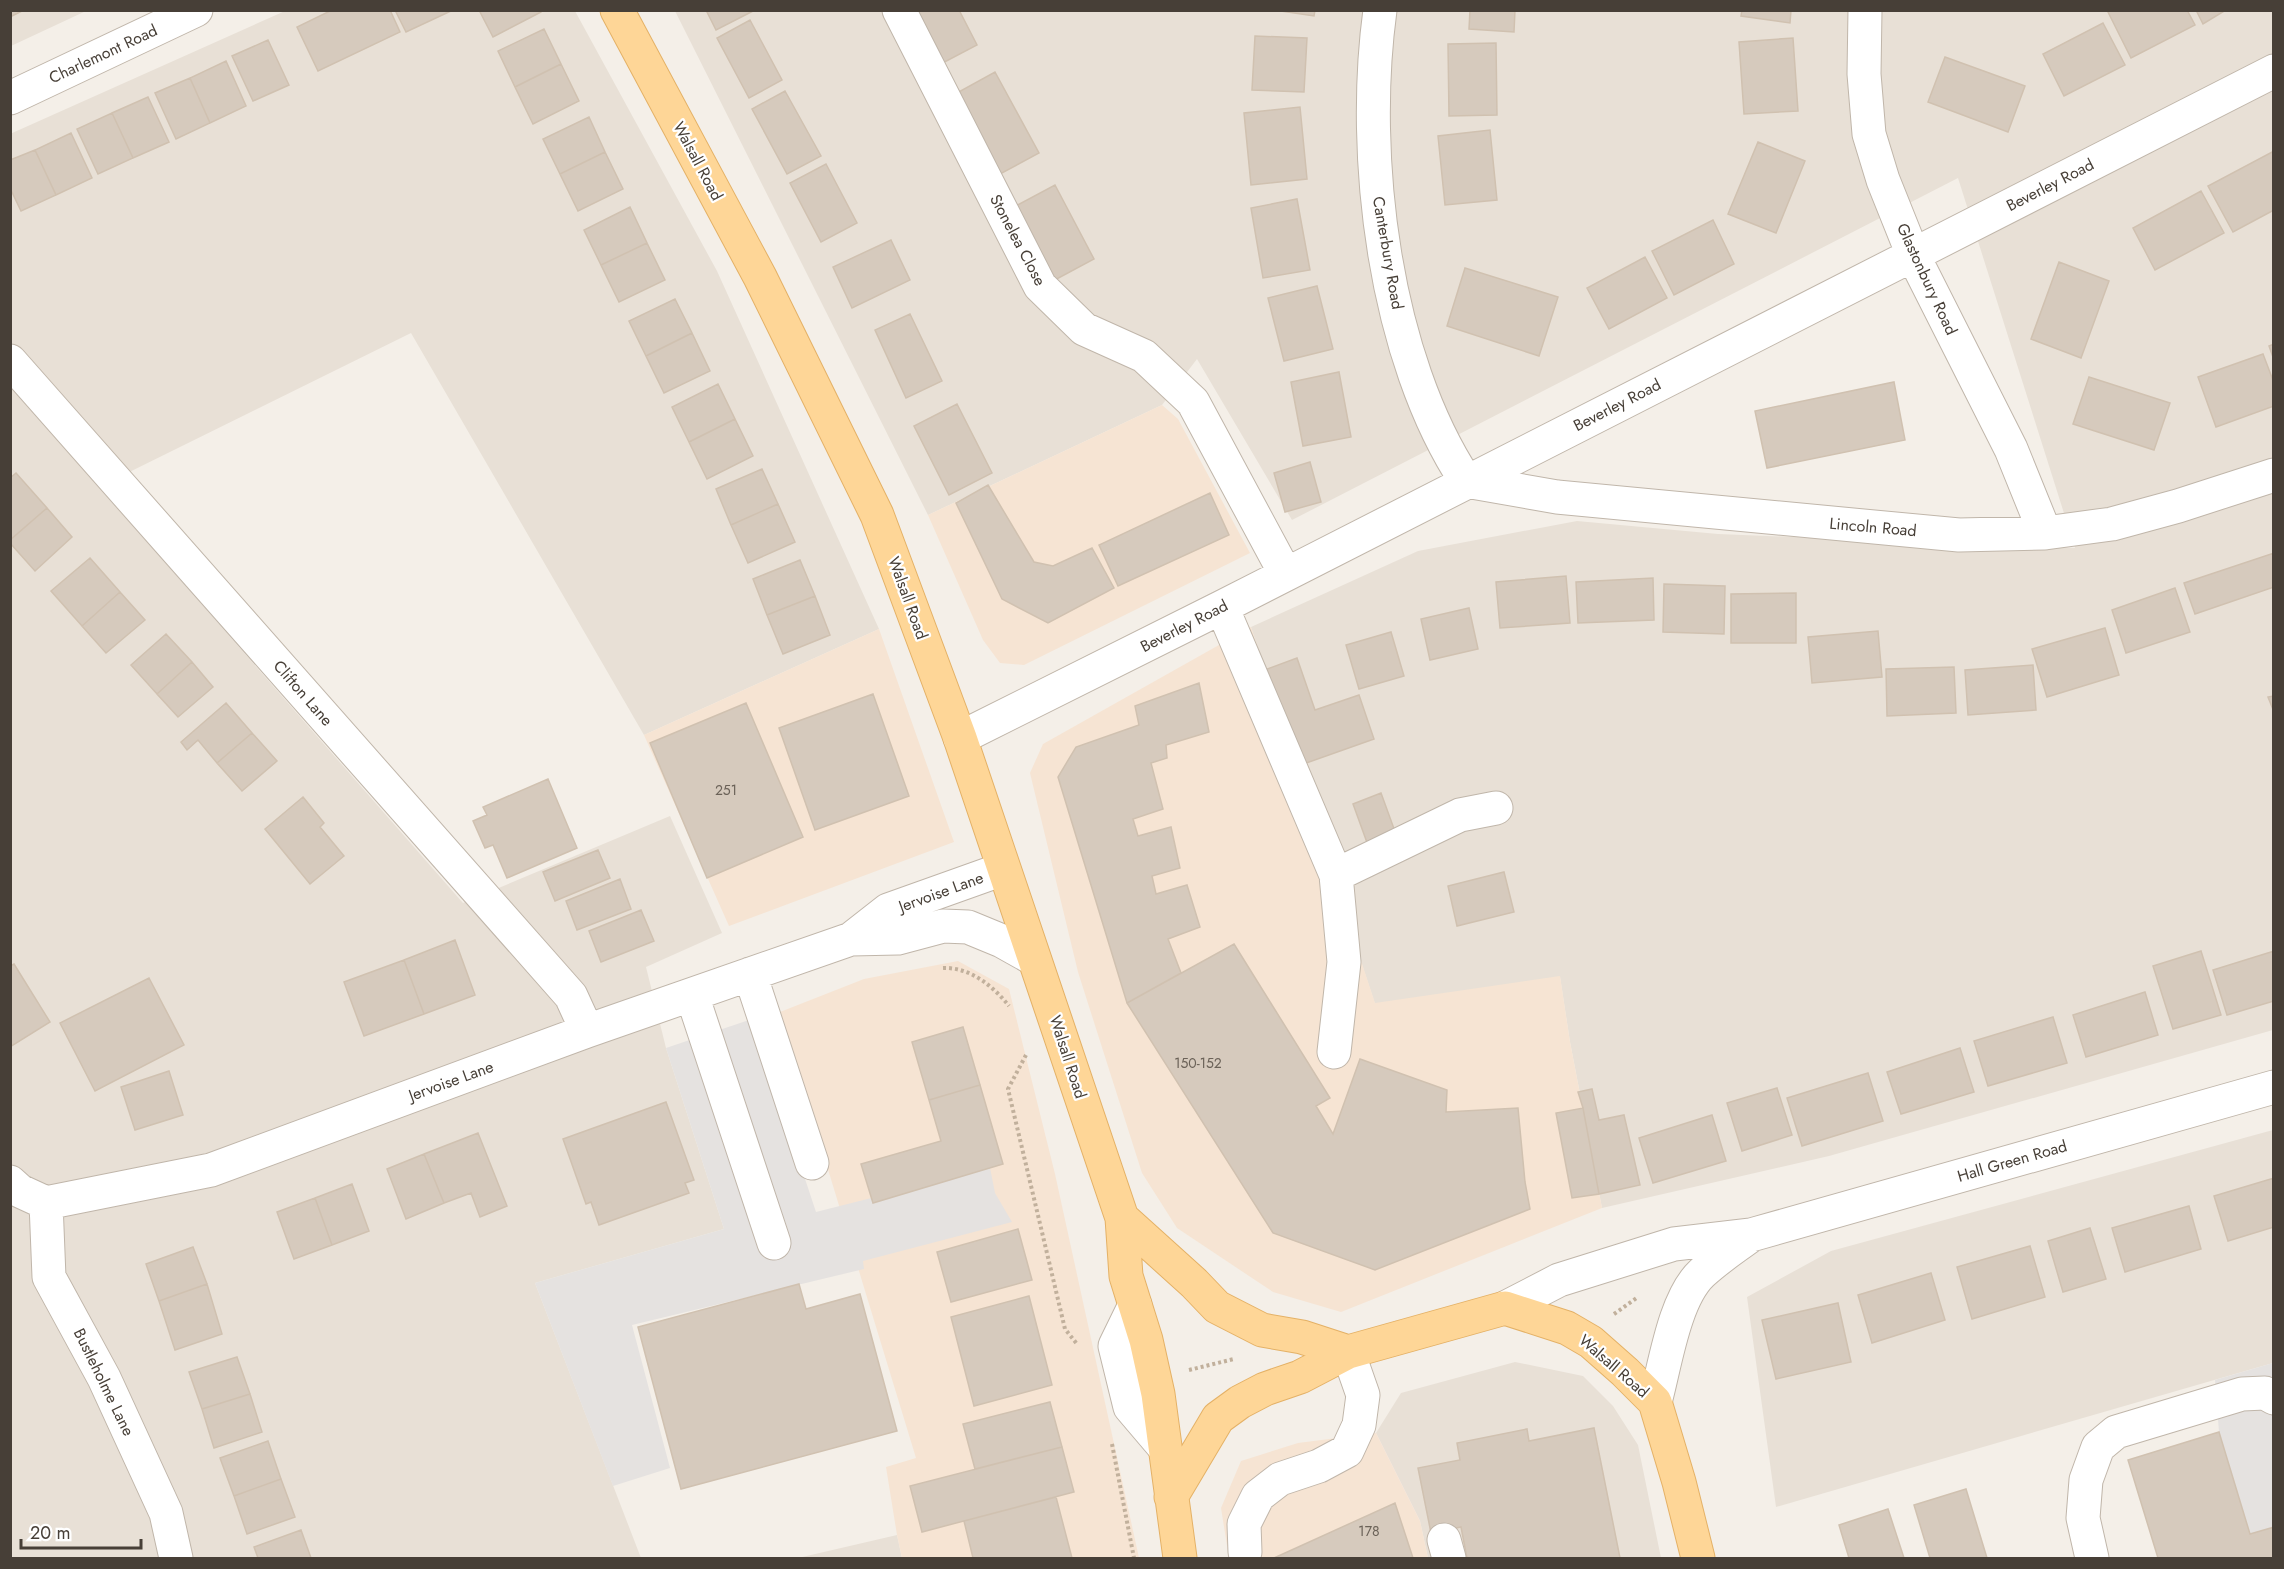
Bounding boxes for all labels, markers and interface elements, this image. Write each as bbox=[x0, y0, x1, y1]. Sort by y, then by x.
street label: Charlemont Road bbox=[45, 19, 161, 89]
street label: Walsall Road bbox=[668, 117, 728, 205]
street label: Beverley Road bbox=[2002, 153, 2098, 217]
street label: Stonelea Close bbox=[984, 190, 1052, 290]
street label: Canterbury Road bbox=[1367, 195, 1409, 311]
street label: Glastonbury Road bbox=[1891, 219, 1963, 339]
street label: Beverley Road bbox=[1569, 373, 1665, 437]
street label: Lincoln Road bbox=[1828, 512, 1918, 542]
street label: Walsall Road bbox=[882, 553, 934, 643]
street label: Beverley Road bbox=[1136, 594, 1232, 658]
street label: Clifton Lane bbox=[268, 655, 338, 731]
house number: 251 bbox=[715, 780, 737, 800]
street label: Jervoise Lane bbox=[893, 866, 987, 919]
street label: Walsall Road bbox=[1044, 1012, 1092, 1102]
house number: 150-152 bbox=[1174, 1053, 1222, 1073]
street label: Jervoise Lane bbox=[403, 1055, 497, 1108]
street label: Hall Green Road bbox=[1954, 1134, 2070, 1188]
street label: Bustleholme Lane bbox=[68, 1324, 140, 1440]
street label: Walsall Road bbox=[1574, 1329, 1654, 1403]
scale bar bbox=[21, 1512, 141, 1550]
text: 20 m bbox=[30, 1520, 70, 1546]
house number: 178 bbox=[1358, 1521, 1380, 1541]

